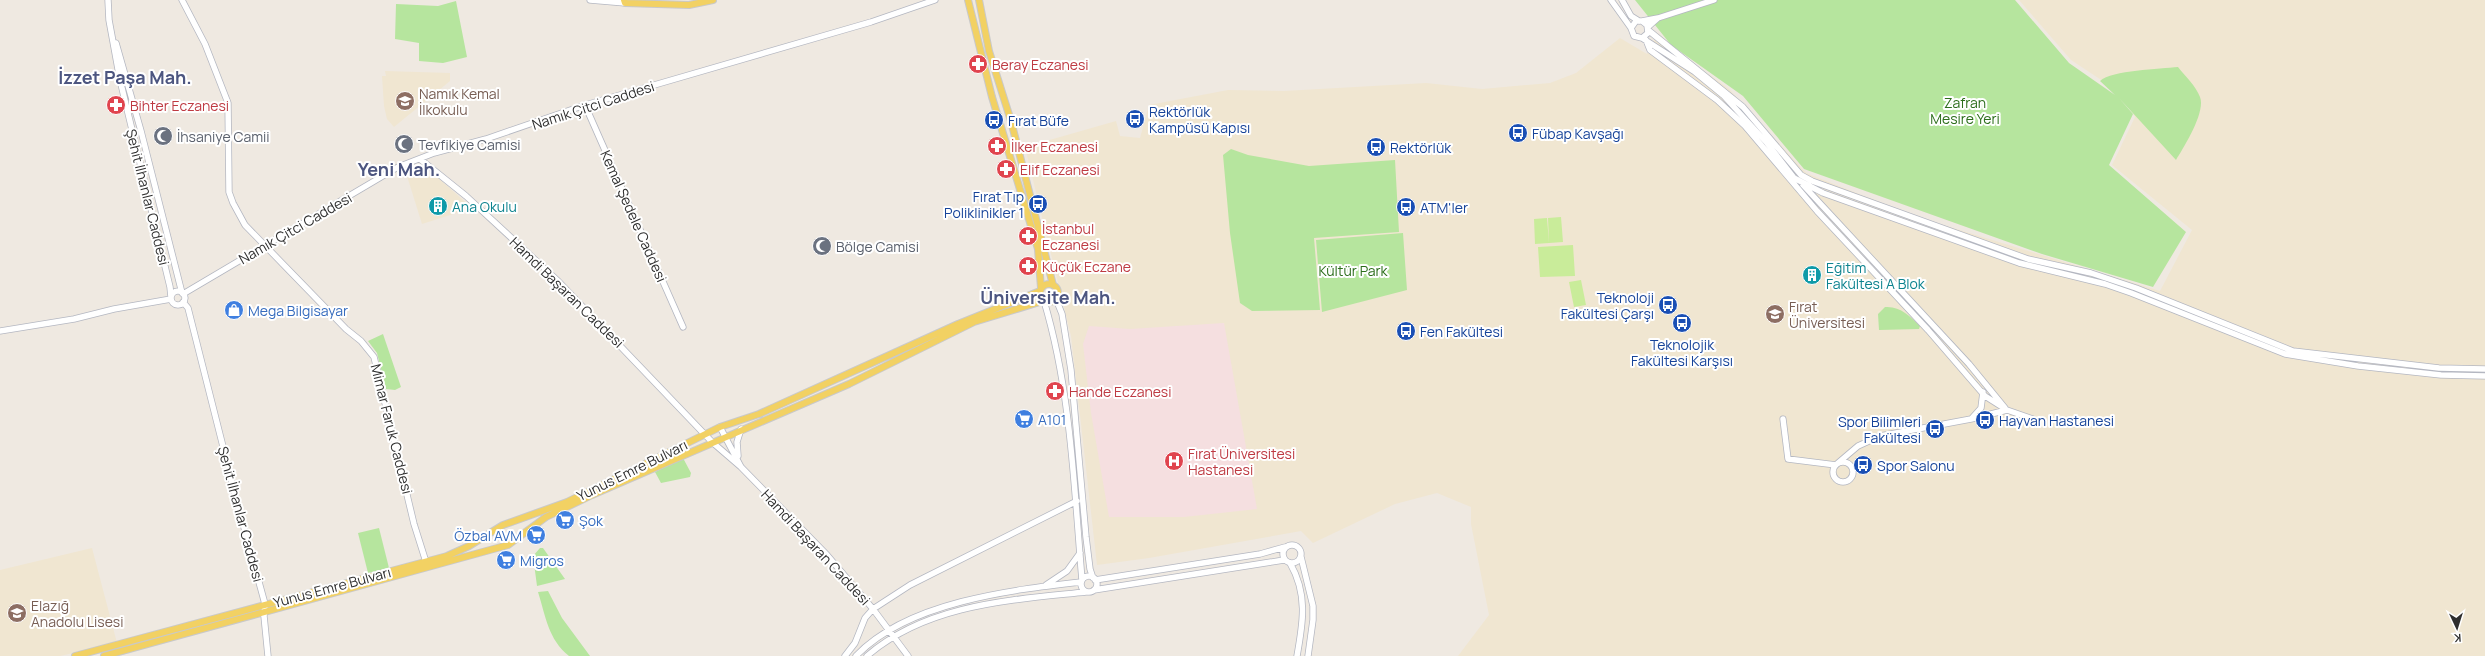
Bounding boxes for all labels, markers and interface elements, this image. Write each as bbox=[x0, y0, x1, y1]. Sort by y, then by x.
pharmacy icon: Beray Eczanesi bbox=[967, 53, 989, 75]
place label: Beray Eczanesi bbox=[992, 55, 1089, 74]
district label: İzzet Paşa Mah. bbox=[58, 65, 192, 89]
street label: Namık Çitci Caddesi bbox=[529, 76, 657, 134]
place label: Namık Kemal İlkokulu bbox=[419, 84, 500, 119]
school or university icon: Namık Kemal İlkokulu bbox=[394, 90, 416, 112]
park label: Zafran Mesire Yeri bbox=[1930, 93, 2000, 128]
pharmacy icon: Bihter Eczanesi bbox=[105, 94, 127, 116]
place label: Bihter Eczanesi bbox=[130, 96, 229, 115]
place label: Rektörlük Kampüsü Kapısı bbox=[1149, 102, 1250, 137]
bus stop icon: Rektörlük Kampüsü Kapısı bbox=[1124, 108, 1146, 130]
bus stop icon: Fırat Büfe bbox=[983, 109, 1005, 131]
place label: Fırat Büfe bbox=[1008, 111, 1069, 130]
bus stop icon: Fübap Kavşağı bbox=[1507, 122, 1529, 144]
place label: Fübap Kavşağı bbox=[1532, 124, 1624, 143]
mosque icon: İhsaniye Camii bbox=[152, 125, 174, 147]
street label: Şehit İlhanlar Caddesi bbox=[122, 127, 174, 267]
place label: İhsaniye Camii bbox=[177, 127, 270, 146]
mosque icon: Tevfikiye Camisi bbox=[393, 133, 415, 155]
place label: Tevfikiye Camisi bbox=[418, 135, 521, 154]
pharmacy icon: İlker Eczanesi bbox=[986, 135, 1008, 157]
bus stop icon: Rektörlük bbox=[1365, 136, 1387, 158]
place label: İlker Eczanesi bbox=[1011, 137, 1098, 156]
place label: Rektörlük bbox=[1390, 138, 1452, 157]
street label: Kemal Şedele Caddesi bbox=[596, 147, 672, 285]
district label: Yeni Mah. bbox=[358, 157, 440, 181]
pharmacy icon: Elif Eczanesi bbox=[995, 158, 1017, 180]
place label: Elif Eczanesi bbox=[1020, 160, 1100, 179]
place label: Fırat Tıp Poliklinikler 1 bbox=[944, 187, 1024, 222]
street label: Namık Çitci Caddesi bbox=[235, 188, 355, 268]
bus stop icon: Fırat Tıp Poliklinikler 1 bbox=[1027, 193, 1049, 215]
building icon: Ana Okulu bbox=[427, 195, 449, 217]
bus stop icon: ATM'ler bbox=[1395, 196, 1417, 218]
place label: Ana Okulu bbox=[452, 197, 517, 216]
place label: ATM'ler bbox=[1420, 198, 1468, 217]
place label: İstanbul Eczanesi bbox=[1042, 219, 1100, 254]
pharmacy icon: İstanbul Eczanesi bbox=[1017, 225, 1039, 247]
street label: Hamdi Başaran Caddesi bbox=[506, 232, 628, 352]
mosque icon: Bölge Camisi bbox=[811, 235, 833, 257]
place label: Bölge Camisi bbox=[836, 237, 919, 256]
pharmacy icon: Küçük Eczane bbox=[1017, 255, 1039, 277]
place label: Küçük Eczane bbox=[1042, 257, 1131, 276]
place label: Eğitim Fakültesi A Blok bbox=[1826, 258, 1926, 293]
park label: Kültür Park bbox=[1318, 261, 1389, 280]
building icon: Eğitim Fakültesi A Blok bbox=[1801, 264, 1823, 286]
district label: Üniversite Mah. bbox=[980, 285, 1116, 309]
place label: Teknoloji Fakültesi Çarşı bbox=[1561, 288, 1654, 323]
bus stop icon: Teknoloji Fakültesi Çarşı bbox=[1657, 294, 1679, 316]
place label: Fırat Üniversitesi bbox=[1789, 297, 1865, 332]
shop icon: Mega Bilgisayar bbox=[223, 299, 245, 321]
place label: Mega Bilgisayar bbox=[248, 301, 348, 320]
school or university icon: Fırat Üniversitesi bbox=[1764, 303, 1786, 325]
bus stop icon: Teknolojik Fakültesi Karşısı bbox=[1671, 312, 1693, 334]
bus stop icon: Fen Fakültesi bbox=[1395, 320, 1417, 342]
place label: Fen Fakültesi bbox=[1420, 322, 1503, 341]
place label: Teknolojik Fakültesi Karşısı bbox=[1631, 335, 1733, 370]
street label: Mimar Faruk Caddesi bbox=[367, 362, 417, 496]
pharmacy icon: Hande Eczanesi bbox=[1044, 380, 1066, 402]
place label: Hande Eczanesi bbox=[1069, 382, 1171, 401]
supermarket icon: A101 bbox=[1013, 408, 1035, 430]
bus stop icon: Hayvan Hastanesi bbox=[1974, 409, 1996, 431]
place label: A101 bbox=[1038, 410, 1066, 429]
place label: Hayvan Hastanesi bbox=[1999, 411, 2114, 430]
place label: Spor Bilimleri Fakültesi bbox=[1838, 412, 1921, 447]
bus stop icon: Spor Bilimleri Fakültesi bbox=[1924, 418, 1946, 440]
street label: Yunus Emre Bulvarı bbox=[573, 435, 691, 505]
street label: Şehit İlhanlar Caddesi bbox=[214, 444, 268, 584]
place label: Fırat Üniversitesi Hastanesi bbox=[1188, 444, 1295, 479]
hospital icon: Fırat Üniversitesi Hastanesi bbox=[1163, 450, 1185, 472]
bus stop icon: Spor Salonu bbox=[1852, 454, 1874, 476]
place label: Spor Salonu bbox=[1877, 456, 1955, 475]
street label: Hamdi Başaran Caddesi bbox=[757, 485, 875, 609]
supermarket icon: Şok bbox=[554, 509, 576, 531]
place label: Şok bbox=[579, 511, 604, 530]
supermarket icon: Özbal AVM bbox=[525, 524, 547, 546]
place label: Özbal AVM bbox=[454, 526, 522, 545]
supermarket icon: Migros bbox=[495, 549, 517, 571]
place label: Migros bbox=[520, 551, 564, 570]
street label: Yunus Emre Bulvarı bbox=[271, 562, 393, 612]
place label: Elazığ Anadolu Lisesi bbox=[31, 596, 124, 631]
school or university icon: Elazığ Anadolu Lisesi bbox=[6, 602, 28, 624]
north arrow bbox=[2437, 608, 2477, 648]
text: K bbox=[2453, 631, 2462, 646]

